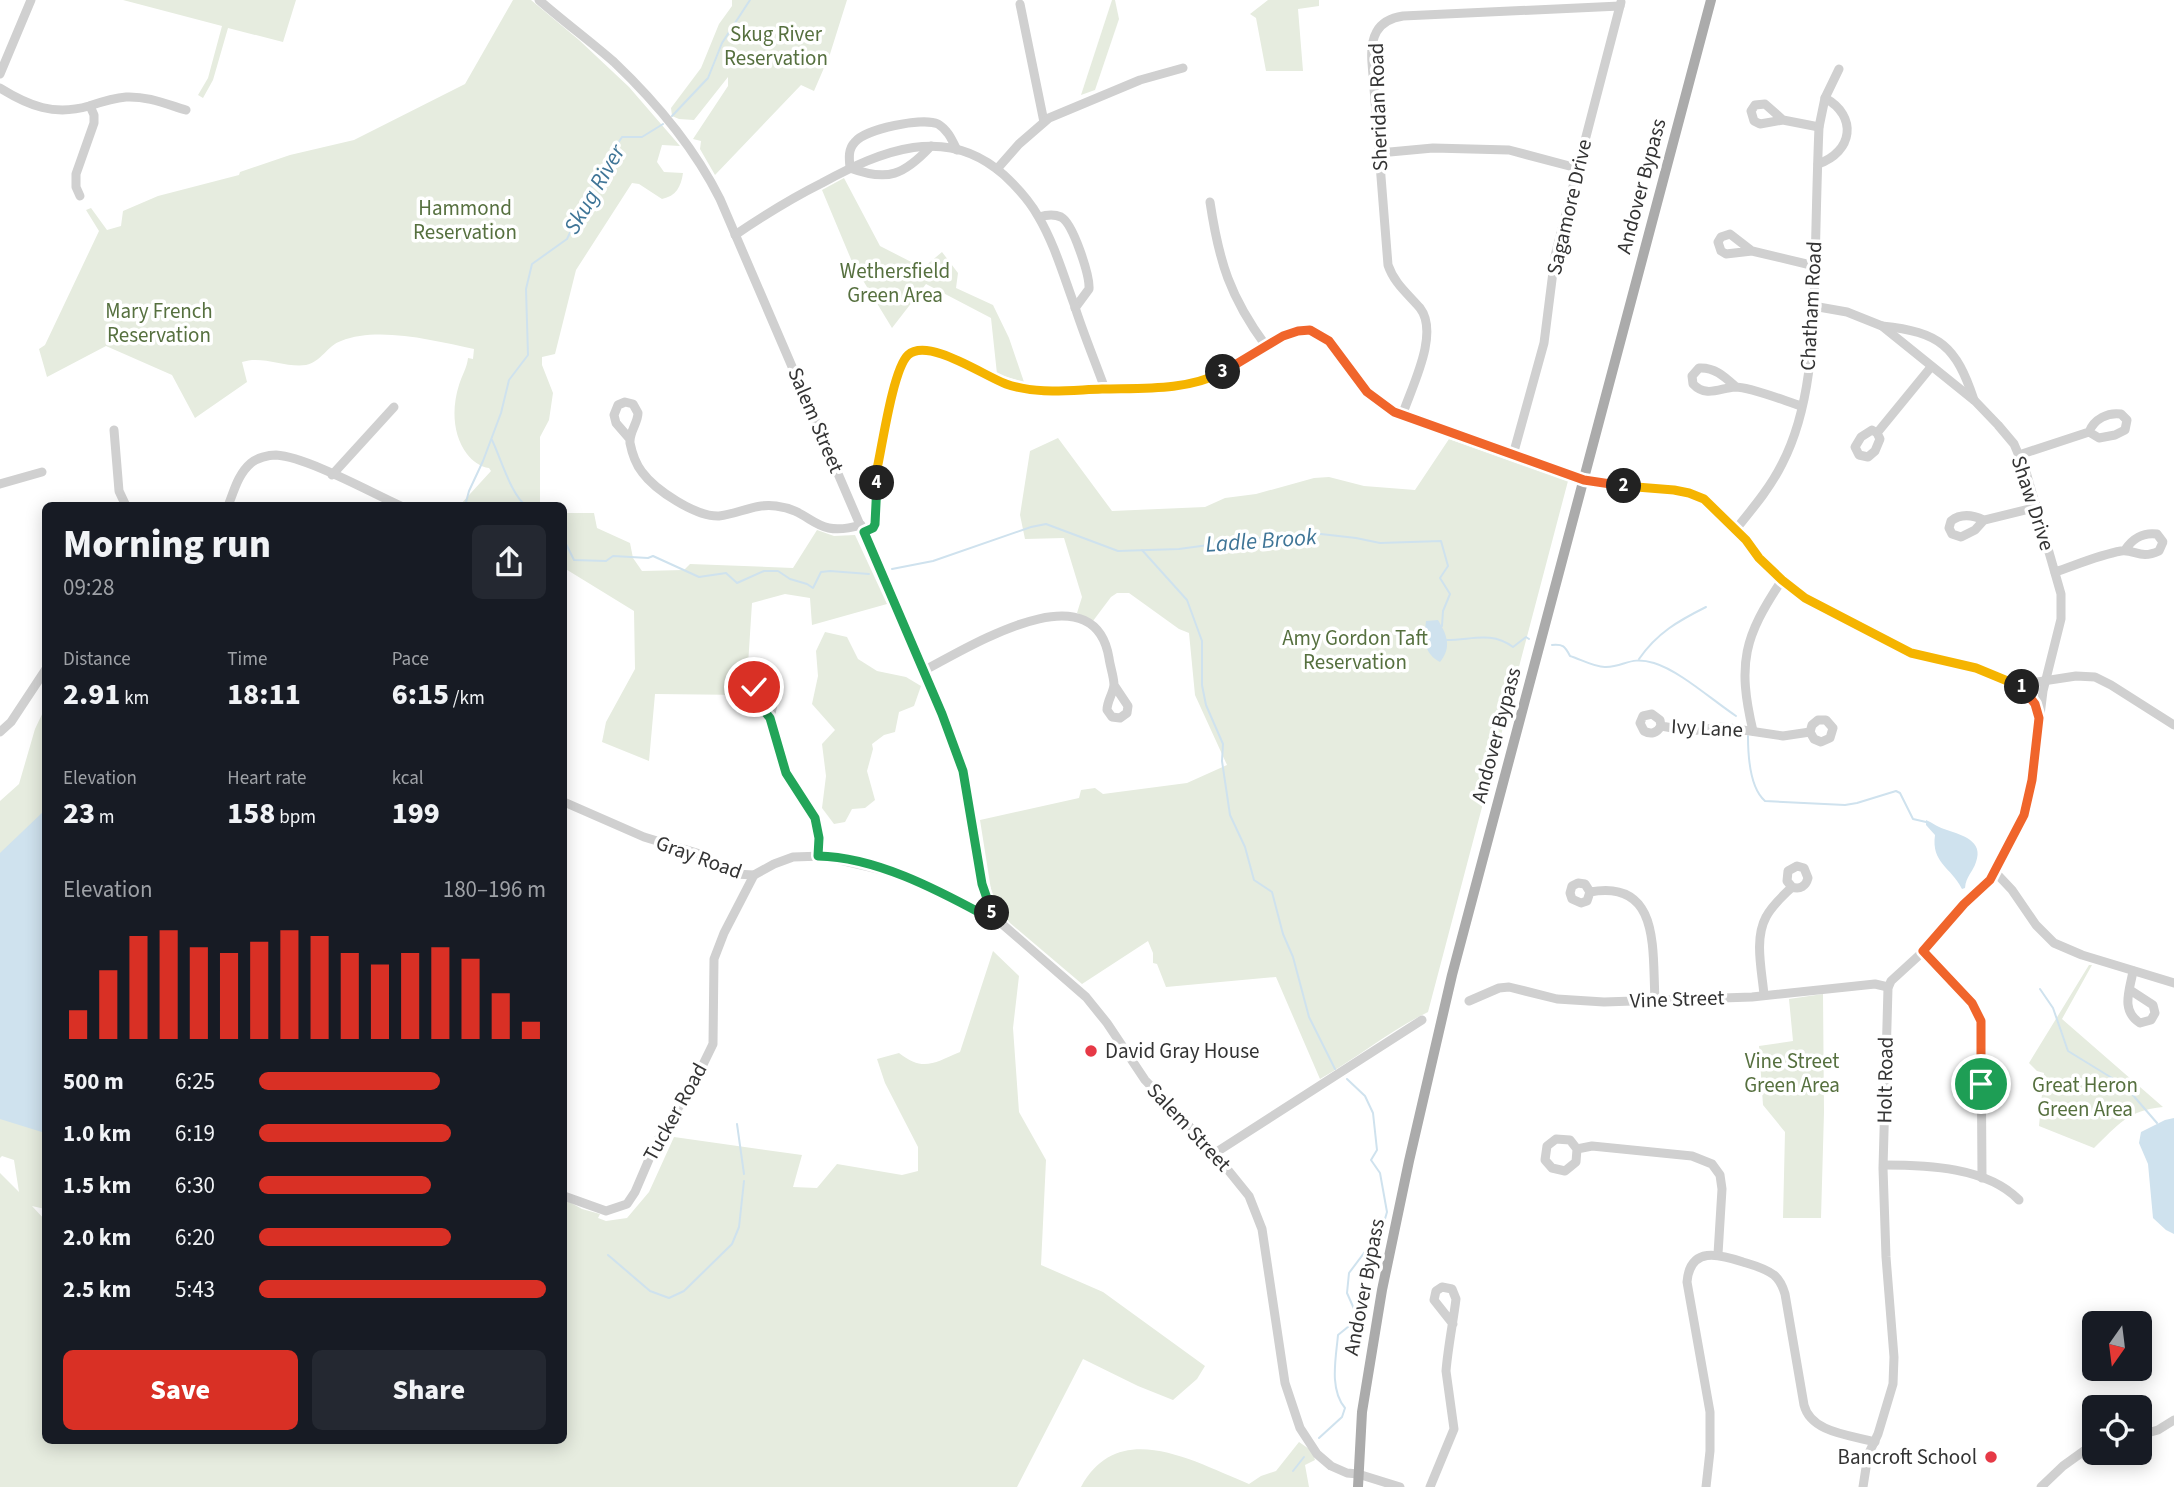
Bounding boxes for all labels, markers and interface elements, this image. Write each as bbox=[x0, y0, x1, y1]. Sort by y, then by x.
park label: Skug River Reservation bbox=[724, 19, 828, 73]
street label: Sheridan Road bbox=[1361, 42, 1395, 172]
street label: Andover Bypass bbox=[1609, 115, 1674, 257]
street label: Sagamore Drive bbox=[1539, 136, 1599, 278]
water label: Skug River bbox=[556, 137, 634, 240]
park label: Hammond Reservation bbox=[413, 193, 517, 247]
street label: Chatham Road bbox=[1793, 241, 1829, 371]
park label: Wethersfield Green Area bbox=[840, 256, 950, 310]
park label: Mary French Reservation bbox=[105, 296, 213, 350]
pin: 3 bbox=[1206, 354, 1240, 390]
text: 3 bbox=[1217, 358, 1228, 385]
street label: Salem Street bbox=[780, 363, 852, 477]
street label: Shaw Drive bbox=[2004, 452, 2062, 554]
pin: 4 bbox=[860, 466, 894, 500]
pin: 2 bbox=[1606, 468, 1642, 504]
text: 4 bbox=[871, 469, 882, 496]
text: 2 bbox=[1618, 472, 1629, 499]
text: Morning run bbox=[63, 518, 271, 572]
water label: Ladle Brook bbox=[1204, 520, 1319, 561]
button: share bbox=[472, 525, 546, 599]
text: 09:28 bbox=[63, 571, 114, 604]
park label: Amy Gordon Taft Reservation bbox=[1282, 623, 1428, 677]
text: Distance bbox=[63, 646, 131, 673]
text: Time bbox=[227, 646, 267, 673]
text: Pace bbox=[392, 646, 429, 673]
pin bbox=[724, 657, 784, 717]
street label: Andover Bypass bbox=[1464, 664, 1529, 806]
icon: check bbox=[735, 668, 773, 706]
pin: 1 bbox=[2004, 670, 2039, 704]
text: 2.91 bbox=[63, 673, 120, 716]
text: 18:11 bbox=[227, 673, 301, 716]
text: 6:15 bbox=[392, 673, 449, 716]
text: 1 bbox=[2016, 673, 2027, 700]
text: km bbox=[120, 685, 149, 712]
text: /km bbox=[449, 685, 485, 712]
street label: Ivy Lane bbox=[1670, 711, 1744, 745]
text: Elevation bbox=[63, 765, 137, 792]
text: Heart rate bbox=[227, 765, 306, 792]
text: kcal bbox=[392, 765, 424, 792]
text: 23 bbox=[63, 792, 95, 835]
text: 158 bbox=[227, 792, 275, 835]
text: 199 bbox=[392, 792, 440, 835]
text: m bbox=[95, 804, 115, 831]
text: bpm bbox=[275, 804, 316, 831]
street label: Gray Road bbox=[652, 828, 746, 886]
text: Elevation bbox=[63, 873, 153, 906]
text: 180–196 m bbox=[443, 873, 546, 906]
pin: 5 bbox=[974, 895, 1010, 930]
text: 5 bbox=[986, 899, 997, 926]
street label: Vine Street bbox=[1629, 982, 1725, 1016]
place label: David Gray House bbox=[1105, 1036, 1259, 1066]
street label: Holt Road bbox=[1869, 1036, 1901, 1124]
marker: David Gray House bbox=[1083, 1043, 1099, 1059]
park label: Vine Street Green Area bbox=[1744, 1046, 1840, 1100]
pin bbox=[1951, 1054, 2011, 1114]
street label: Tucker Road bbox=[636, 1057, 714, 1167]
text: 500 m bbox=[63, 1065, 124, 1098]
text: 6:25 bbox=[175, 1065, 215, 1098]
icon: arrive bbox=[1962, 1065, 2000, 1103]
park label: Great Heron Green Area bbox=[2032, 1070, 2138, 1124]
street label: Salem Street bbox=[1140, 1076, 1238, 1178]
text: 1.0 km bbox=[63, 1117, 131, 1150]
text: 6:19 bbox=[175, 1117, 215, 1150]
text: 1.5 km bbox=[63, 1169, 131, 1202]
text: 6:30 bbox=[175, 1169, 215, 1202]
street label: Andover Bypass bbox=[1336, 1216, 1392, 1358]
text: 2.0 km bbox=[63, 1221, 131, 1254]
text: 6:20 bbox=[175, 1221, 215, 1254]
text: 2.5 km bbox=[63, 1273, 131, 1306]
text: 5:43 bbox=[175, 1273, 215, 1306]
north arrow bbox=[2082, 1311, 2152, 1381]
map controls bbox=[2082, 1311, 2152, 1465]
button: Save bbox=[63, 1350, 298, 1430]
button: Share bbox=[312, 1350, 546, 1430]
button: locate bbox=[2082, 1395, 2152, 1465]
place label: Bancroft School bbox=[1838, 1442, 1977, 1472]
marker: Bancroft School bbox=[1983, 1449, 1999, 1465]

